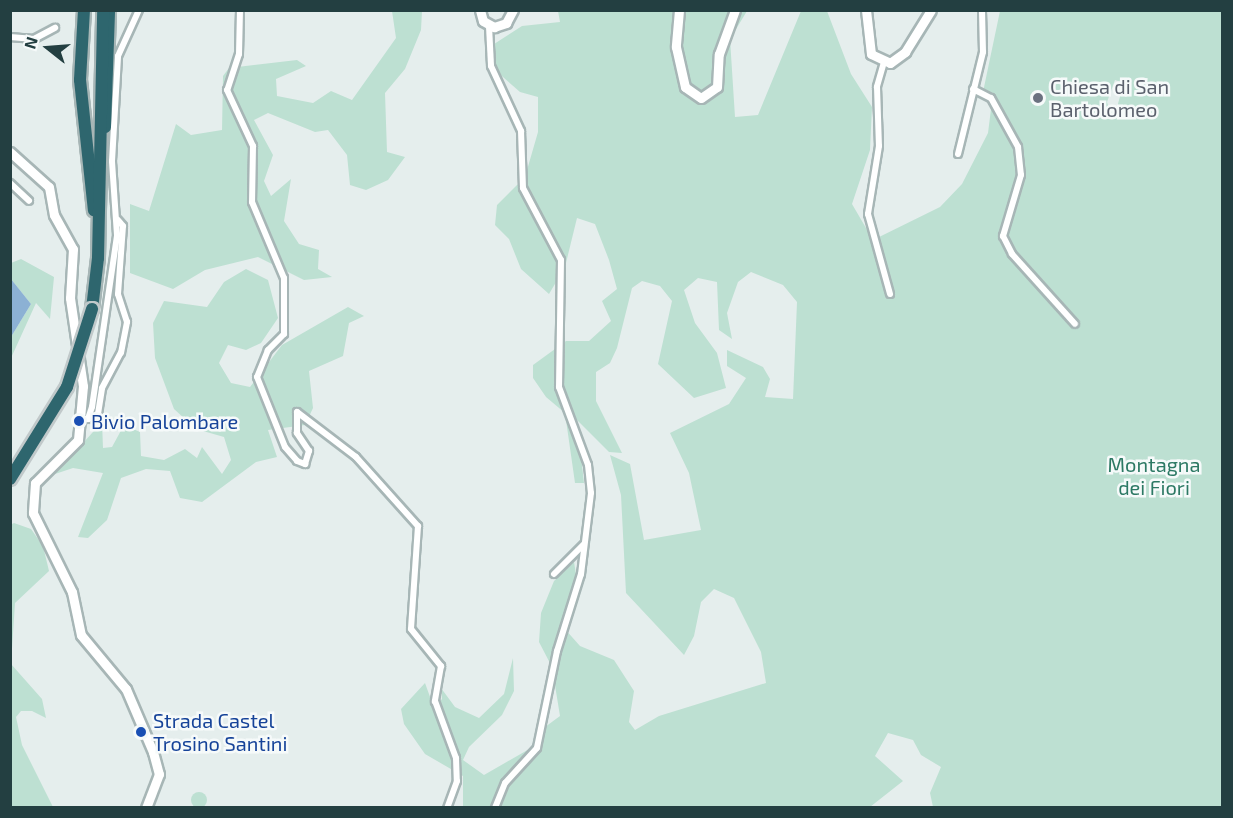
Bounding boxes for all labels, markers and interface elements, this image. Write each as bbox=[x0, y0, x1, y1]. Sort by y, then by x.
north arrow bbox=[18, 18, 78, 78]
text: N bbox=[20, 34, 41, 51]
place label: Chiesa di San Bartolomeo bbox=[1050, 74, 1169, 121]
marker: Chiesa di San Bartolomeo bbox=[1031, 91, 1045, 105]
place label: Bivio Palombare bbox=[91, 409, 238, 433]
marker: Bivio Palombare bbox=[72, 414, 86, 428]
park label: Montagna dei Fiori bbox=[1108, 453, 1200, 500]
place label: Strada Castel Trosino Santini bbox=[153, 708, 287, 755]
marker: Strada Castel Trosino Santini bbox=[134, 725, 148, 739]

